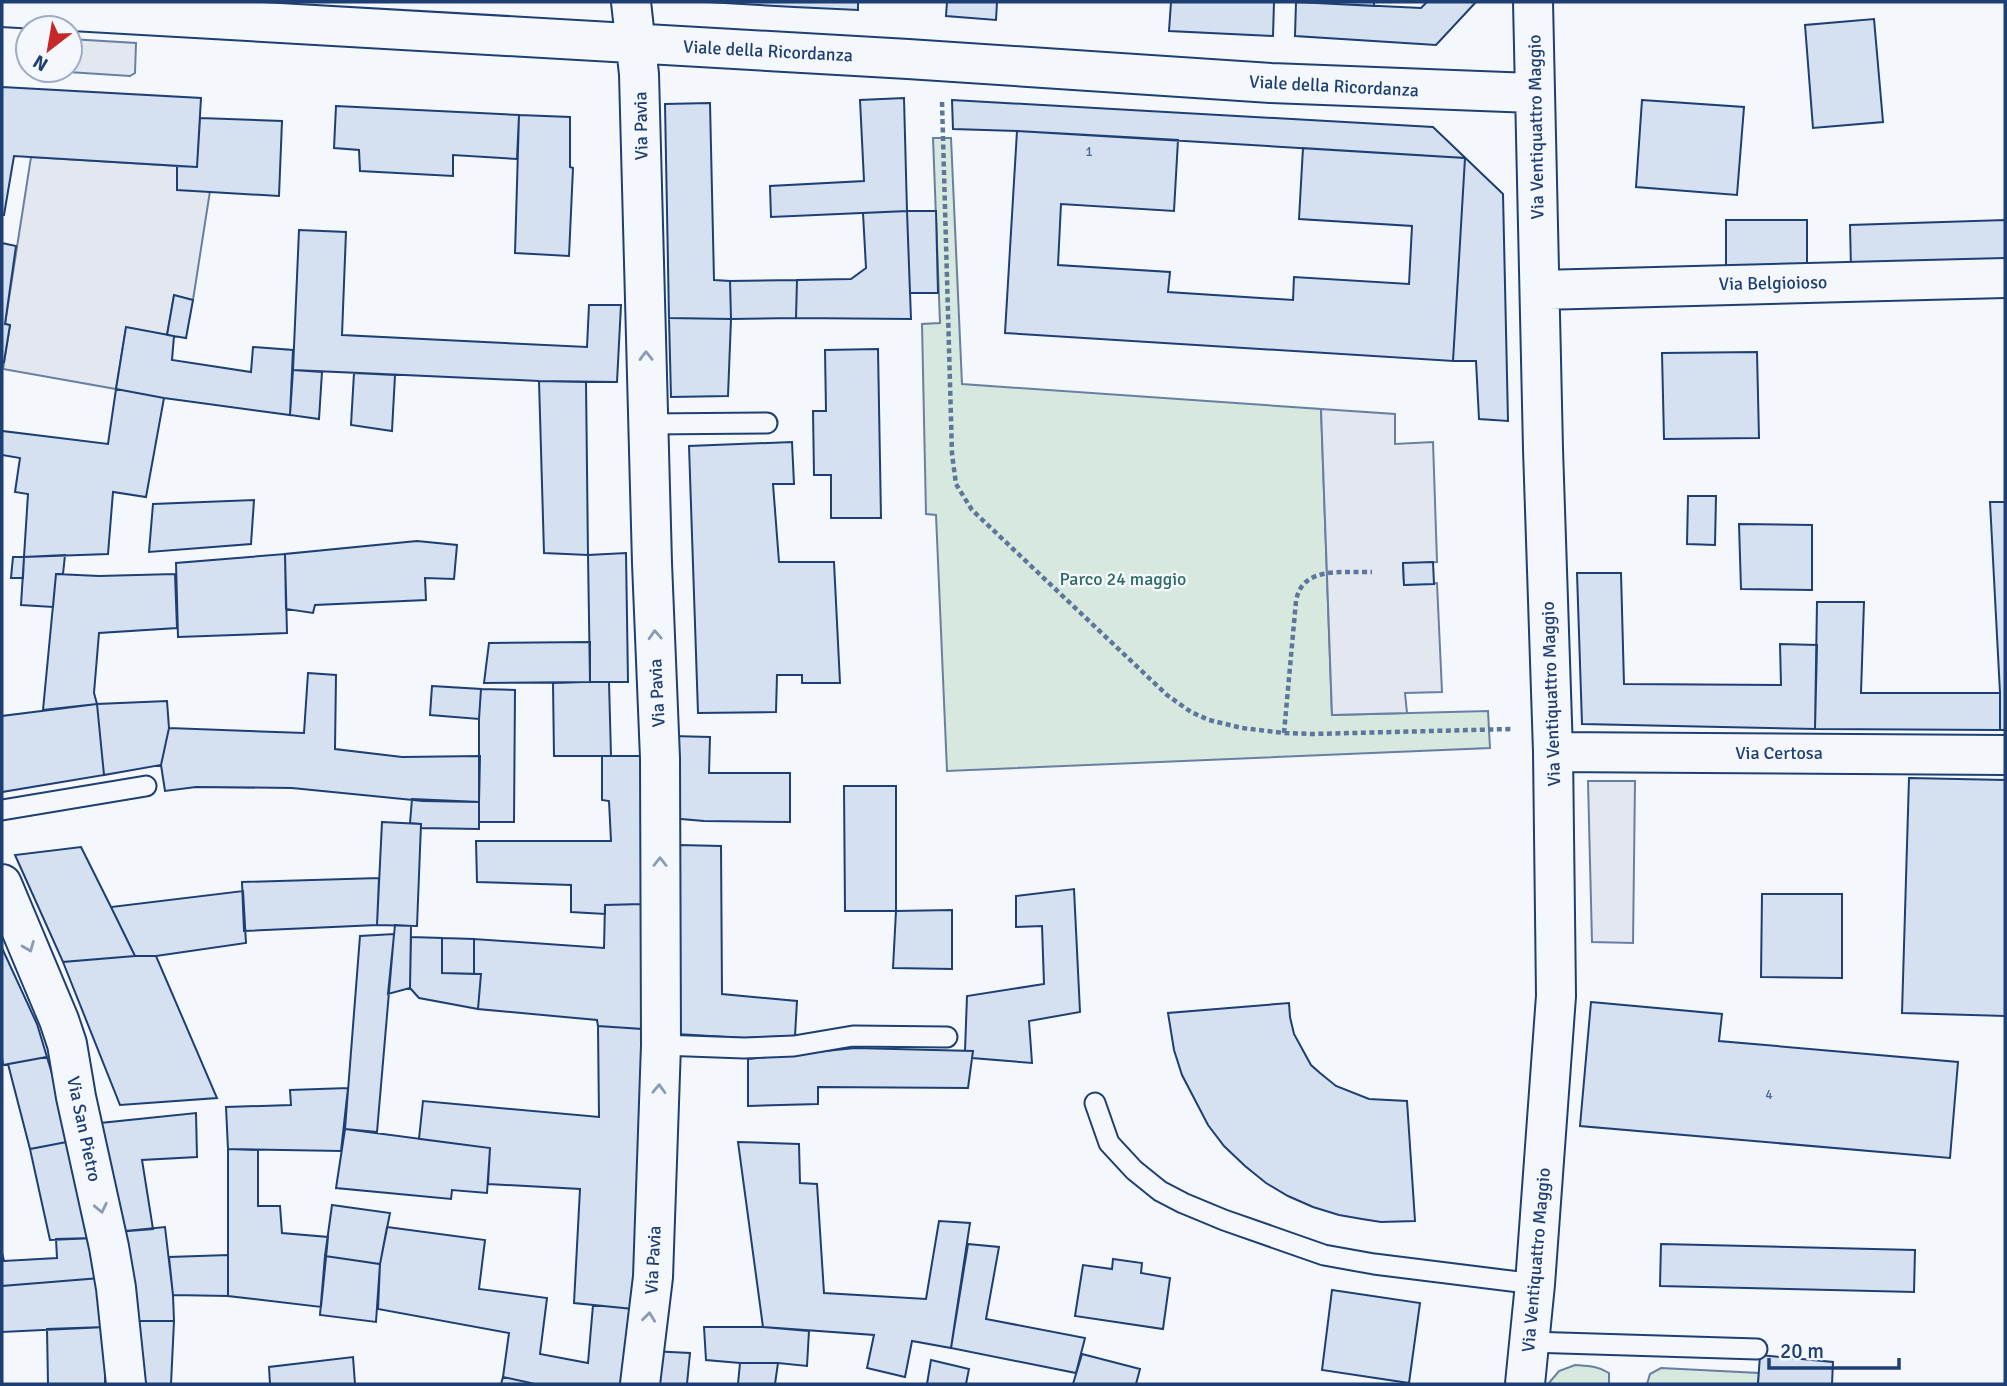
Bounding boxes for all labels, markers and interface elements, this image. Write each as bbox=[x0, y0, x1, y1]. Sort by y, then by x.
north arrow bbox=[14, 14, 84, 84]
street label: Via Ventiquattro Maggio bbox=[1523, 34, 1549, 220]
street label: Viale della Ricordanza bbox=[683, 36, 853, 66]
text: N bbox=[29, 49, 53, 76]
street label: Viale della Ricordanza bbox=[1249, 71, 1419, 101]
street label: Via Pavia bbox=[629, 91, 653, 161]
house number: 1 bbox=[1085, 143, 1093, 160]
street label: Via Belgioioso bbox=[1719, 271, 1827, 295]
one-way arrow bbox=[639, 350, 654, 361]
park label: Parco 24 maggio bbox=[1060, 568, 1186, 590]
street label: Via Ventiquattro Maggio bbox=[1537, 601, 1565, 787]
one-way arrow bbox=[647, 629, 662, 640]
street label: Via Pavia bbox=[644, 658, 670, 728]
street label: Via Certosa bbox=[1735, 742, 1823, 764]
one-way arrow bbox=[652, 856, 668, 867]
one-way arrow bbox=[20, 940, 34, 952]
street label: Via San Pietro bbox=[62, 1074, 106, 1184]
one-way arrow bbox=[652, 1084, 667, 1095]
house number: 4 bbox=[1765, 1086, 1773, 1103]
street label: Via Ventiquattro Maggio bbox=[1517, 1167, 1555, 1353]
one-way arrow bbox=[92, 1202, 107, 1214]
street label: Via Pavia bbox=[640, 1225, 666, 1295]
one-way arrow bbox=[642, 1311, 657, 1322]
scale bar bbox=[1769, 1326, 1898, 1370]
text: 20 m bbox=[1780, 1338, 1824, 1364]

